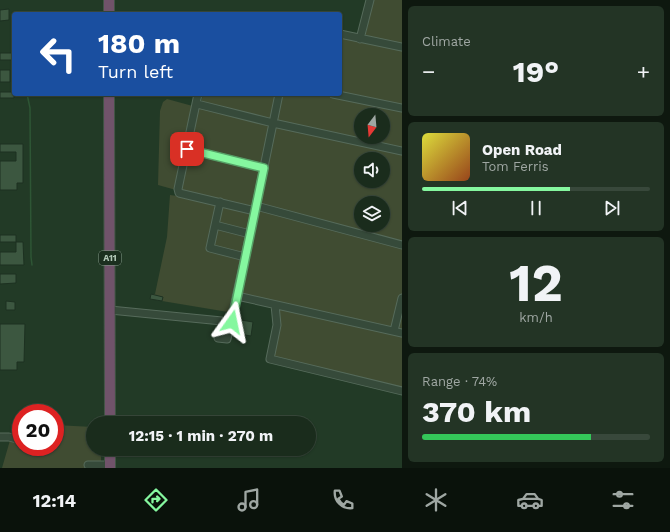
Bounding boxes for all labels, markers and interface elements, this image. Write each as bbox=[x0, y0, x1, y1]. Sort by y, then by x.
text: 180 m bbox=[98, 27, 180, 60]
icon: left bbox=[32, 28, 84, 80]
text: Climate bbox=[422, 34, 471, 49]
text: 19° bbox=[513, 54, 559, 89]
text: − bbox=[422, 59, 435, 84]
text: + bbox=[637, 59, 650, 84]
text: Turn left bbox=[98, 61, 173, 82]
north arrow bbox=[354, 108, 390, 144]
map controls bbox=[354, 108, 390, 232]
pin bbox=[170, 132, 204, 166]
icon: arrive bbox=[176, 138, 198, 160]
text: Open Road bbox=[482, 141, 562, 159]
button: sound bbox=[354, 152, 390, 188]
text: Tom Ferris bbox=[482, 159, 549, 174]
button: layers bbox=[354, 196, 390, 232]
icon: previous bbox=[449, 197, 471, 219]
icon: pause bbox=[525, 197, 547, 219]
icon: next bbox=[601, 197, 623, 219]
road number: A11 bbox=[99, 251, 121, 265]
text: 12 bbox=[509, 253, 563, 314]
position arrow bbox=[211, 301, 253, 343]
text: km/h bbox=[519, 310, 553, 325]
text: Range · 74% bbox=[422, 374, 497, 389]
text: 370 km bbox=[422, 394, 531, 429]
speed limit sign: 20 bbox=[12, 404, 64, 456]
text: 12:15 · 1 min · 270 m bbox=[129, 427, 273, 445]
icon: directions bbox=[142, 486, 170, 514]
icon: music bbox=[235, 486, 263, 514]
icon: phone bbox=[329, 486, 357, 514]
icon: climate bbox=[422, 486, 450, 514]
icon: car bbox=[516, 486, 544, 514]
icon: filters bbox=[609, 486, 637, 514]
text: 12:14 bbox=[33, 490, 76, 511]

